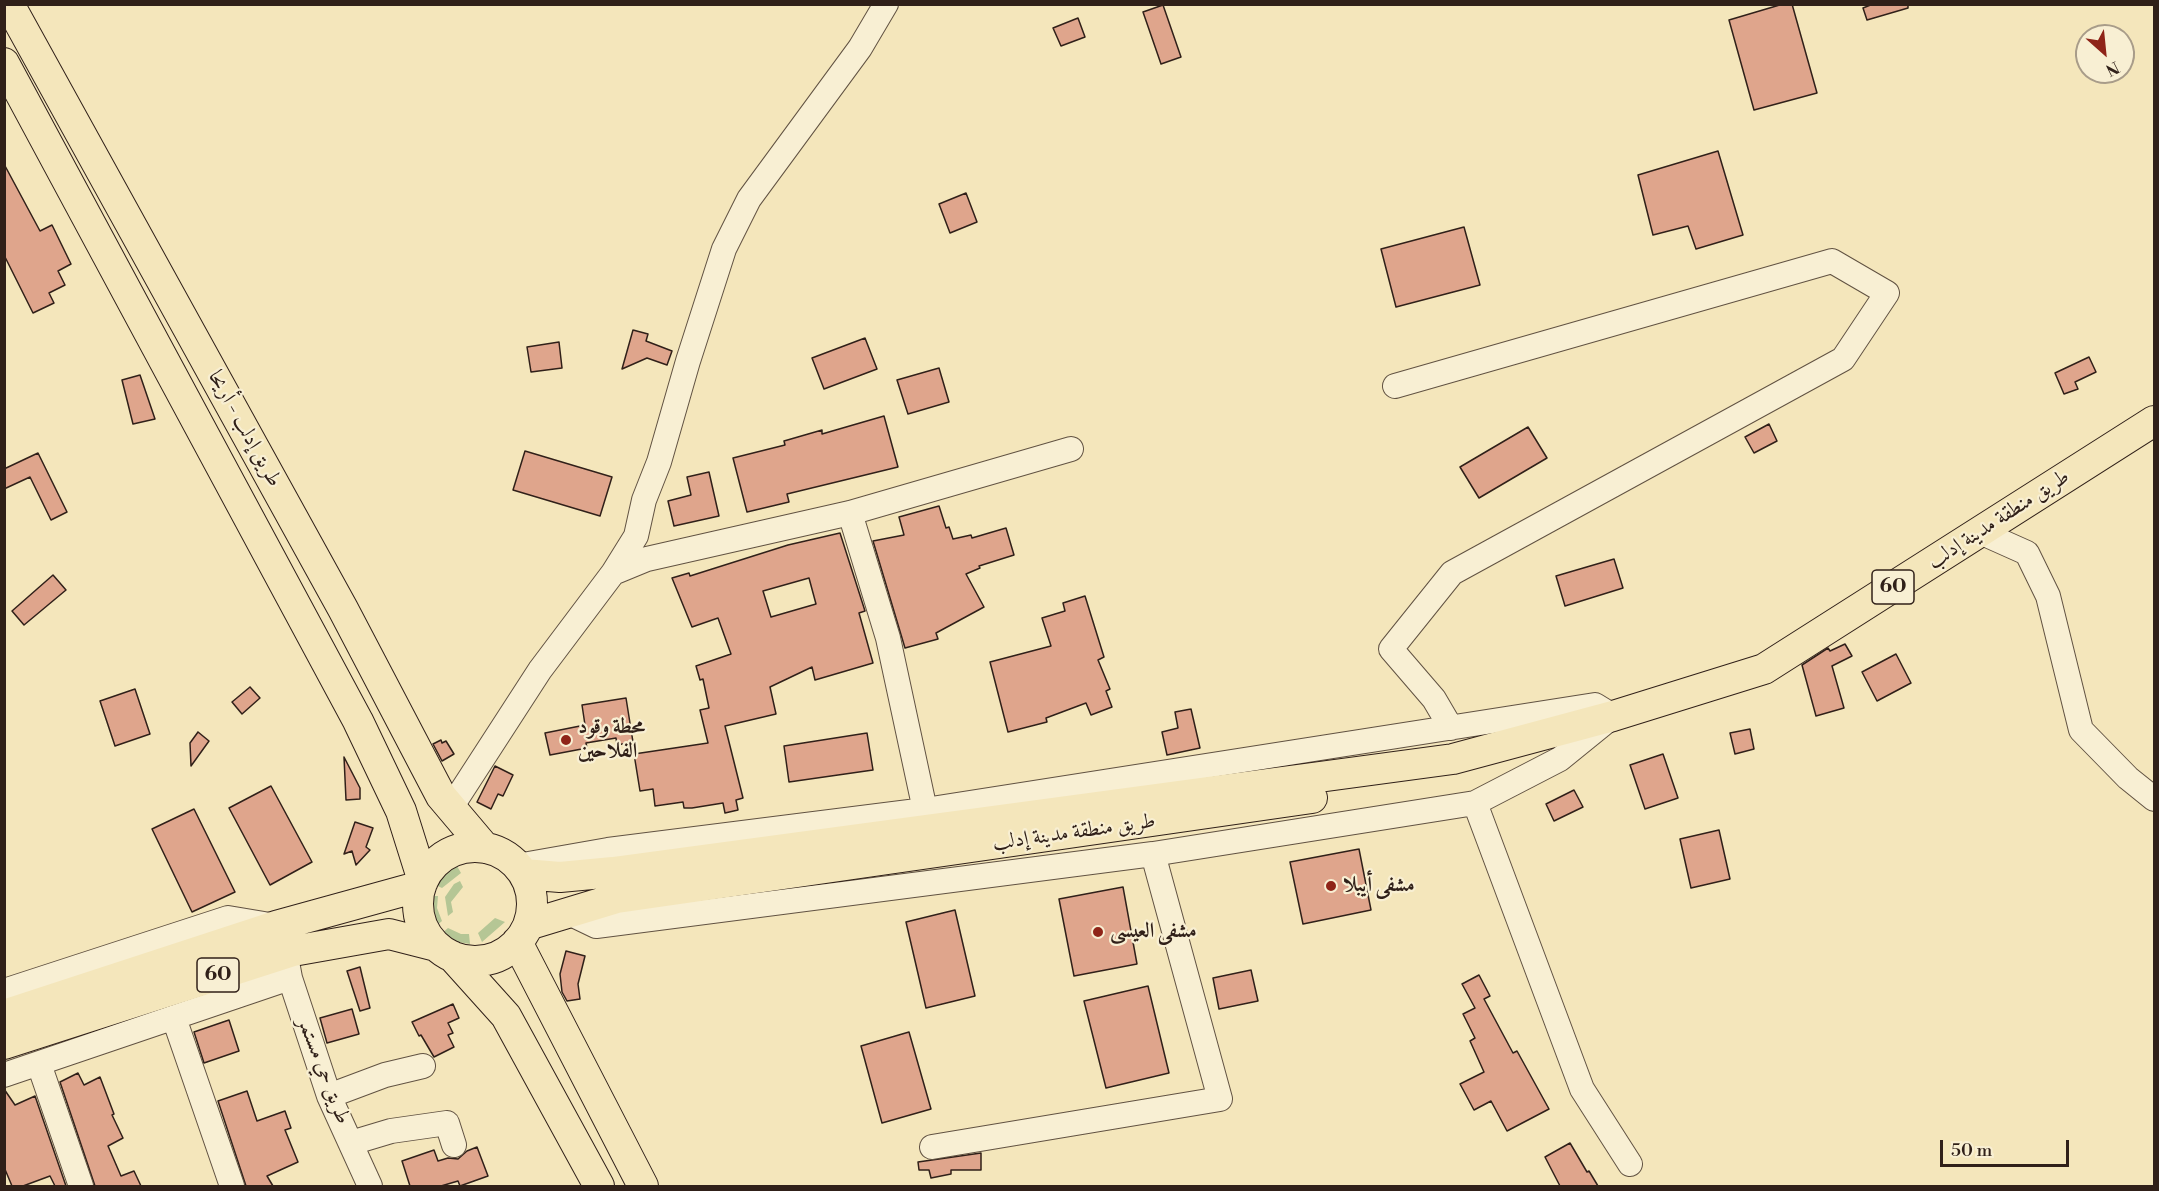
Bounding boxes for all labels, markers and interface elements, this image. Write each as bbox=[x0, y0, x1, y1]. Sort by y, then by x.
north arrow bbox=[2075, 24, 2135, 84]
text: N bbox=[2102, 56, 2122, 80]
street label: طريق إدلب - أريحا bbox=[202, 366, 286, 492]
street label: طريق منطقة مدينة إدلب bbox=[1923, 465, 2075, 575]
road number: 60 bbox=[1872, 570, 1914, 604]
place label: محطة وقود الفلاحين bbox=[578, 715, 645, 765]
marker: محطة وقود الفلاحين bbox=[559, 733, 573, 747]
street label: طريق منطقة مدينة إدلب bbox=[991, 809, 1157, 857]
place label: مشفى أيبلا bbox=[1343, 873, 1415, 899]
marker: مشفى أيبلا bbox=[1324, 879, 1338, 893]
place label: مشفى العيسى bbox=[1110, 919, 1197, 945]
marker: مشفى العيسى bbox=[1091, 925, 1105, 939]
road number: 60 bbox=[197, 958, 239, 992]
street label: طريق حي مستمر bbox=[291, 1014, 355, 1128]
scale bar bbox=[1943, 1128, 2072, 1166]
text: 50 m bbox=[1951, 1139, 1992, 1162]

